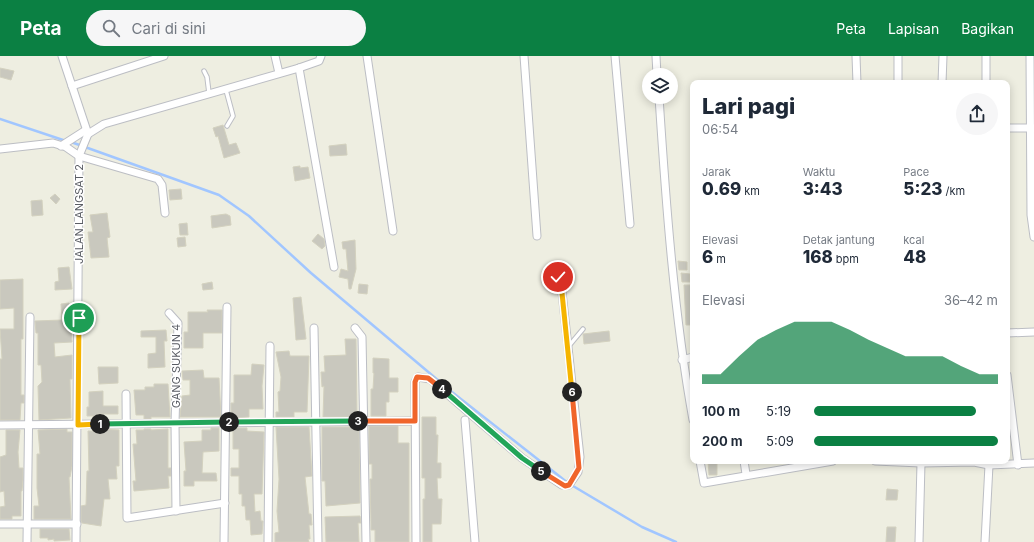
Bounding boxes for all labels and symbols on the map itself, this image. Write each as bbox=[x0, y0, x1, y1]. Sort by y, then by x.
street label: JALAN LANGSAT 2 bbox=[72, 164, 86, 264]
pin bbox=[541, 260, 575, 294]
pin bbox=[62, 301, 96, 335]
street label: GANG SUKUN 4 bbox=[169, 324, 183, 408]
pin: 4 bbox=[432, 379, 452, 399]
pin: 6 bbox=[562, 382, 582, 402]
pin: 3 bbox=[348, 411, 368, 431]
pin: 2 bbox=[219, 412, 239, 432]
pin: 1 bbox=[90, 414, 110, 434]
pin: 5 bbox=[531, 461, 551, 481]

